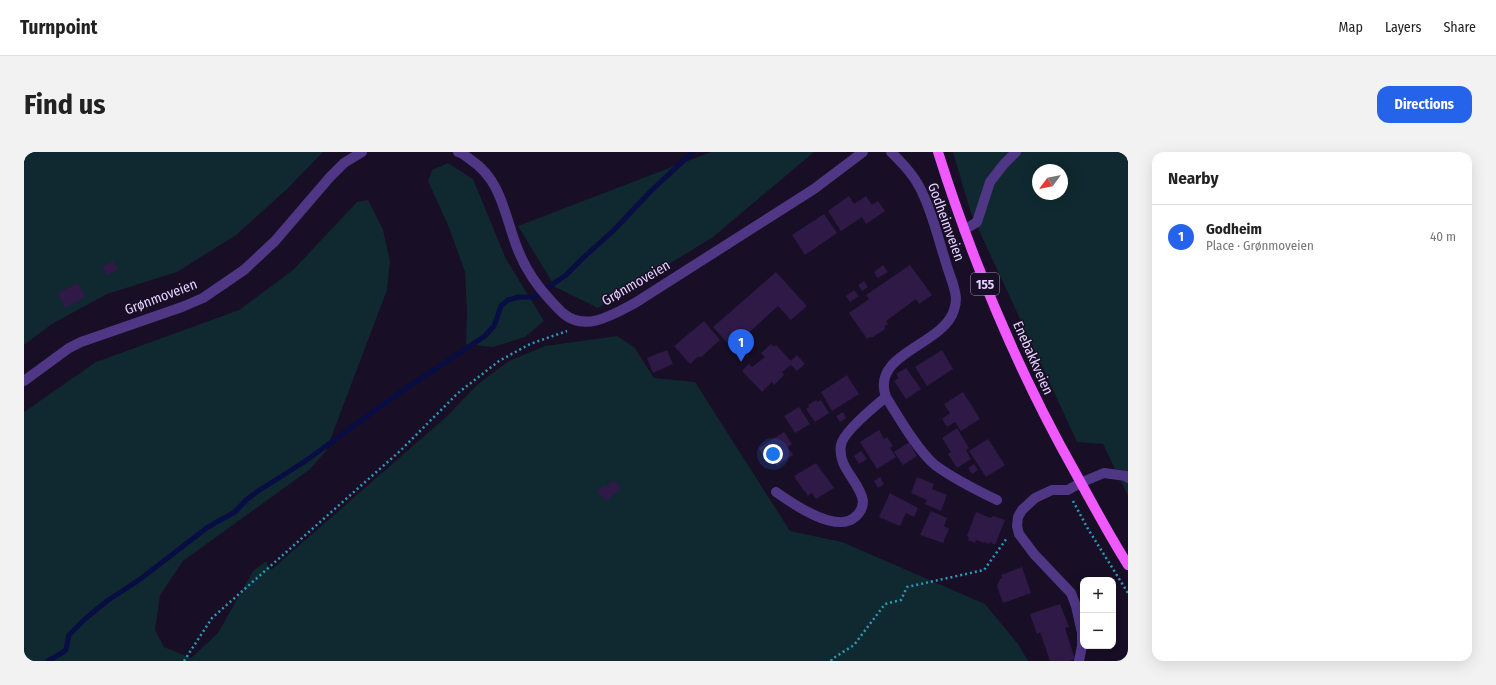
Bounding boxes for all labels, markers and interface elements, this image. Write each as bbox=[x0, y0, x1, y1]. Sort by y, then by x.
text: Turnpoint bbox=[20, 16, 97, 39]
text: Map bbox=[1339, 19, 1363, 36]
text: Layers bbox=[1385, 19, 1421, 36]
text: Share bbox=[1443, 19, 1476, 36]
button: Directions bbox=[1377, 86, 1472, 123]
text: Find us bbox=[24, 88, 106, 121]
north arrow bbox=[1032, 164, 1068, 200]
text: Nearby bbox=[1168, 168, 1219, 189]
street label: Godheimveien bbox=[924, 180, 968, 264]
text: Godheim bbox=[1206, 220, 1262, 238]
text: 1 bbox=[1178, 229, 1184, 244]
text: 40 m bbox=[1430, 229, 1456, 244]
text: Place · Grønmoveien bbox=[1206, 238, 1314, 253]
street label: Grønmoveien bbox=[599, 257, 673, 309]
road number: 155 bbox=[971, 273, 999, 295]
street label: Grønmoveien bbox=[122, 275, 200, 319]
street label: Enebakkveien bbox=[1009, 319, 1057, 397]
pin: 1 bbox=[728, 329, 754, 362]
your location bbox=[763, 444, 783, 464]
map controls bbox=[1080, 577, 1116, 649]
button: + bbox=[1080, 577, 1116, 613]
button: − bbox=[1080, 613, 1116, 649]

